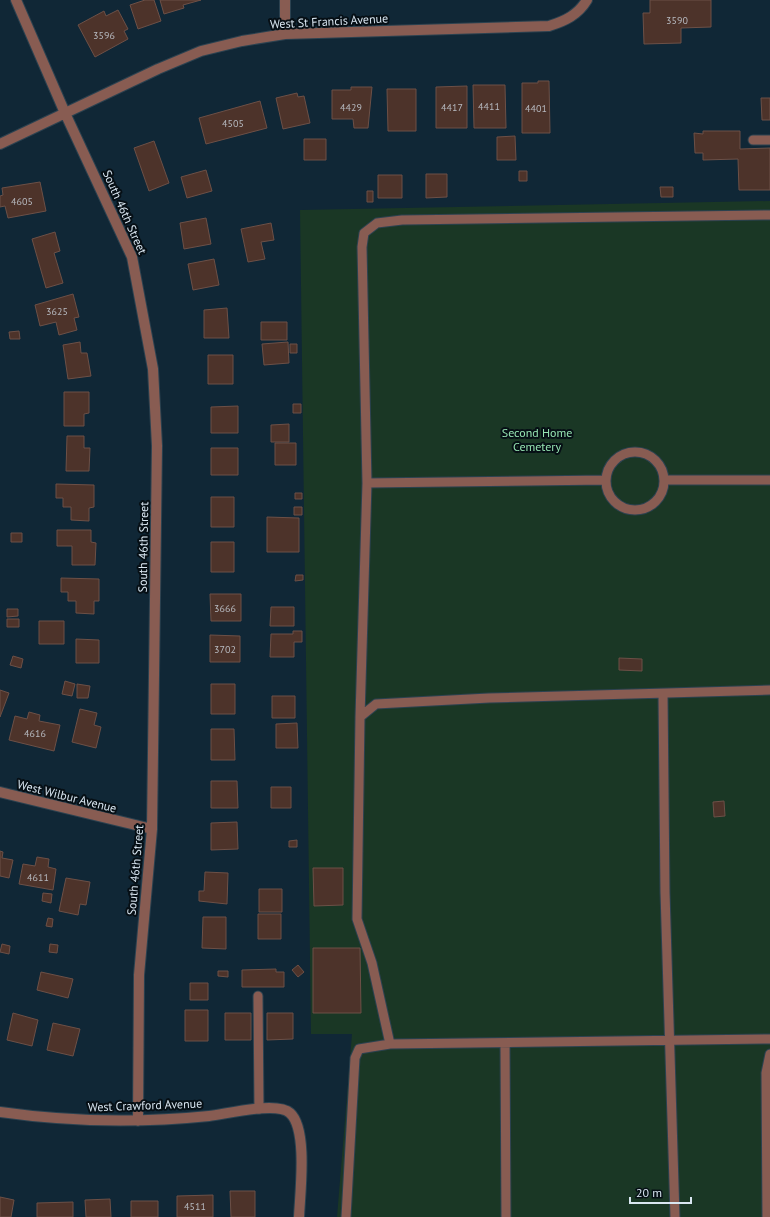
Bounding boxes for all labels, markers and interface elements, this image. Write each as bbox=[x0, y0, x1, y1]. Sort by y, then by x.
street label: West St Francis Avenue bbox=[270, 10, 388, 32]
house number: 3590 bbox=[666, 14, 688, 27]
house number: 3596 bbox=[93, 29, 115, 42]
house number: 4411 bbox=[478, 100, 500, 113]
house number: 4429 bbox=[340, 101, 362, 114]
house number: 4417 bbox=[441, 101, 463, 114]
house number: 4401 bbox=[525, 102, 547, 115]
house number: 4505 bbox=[222, 117, 244, 130]
street label: South 46th Street bbox=[100, 168, 150, 256]
house number: 4605 bbox=[11, 195, 33, 208]
house number: 3625 bbox=[46, 305, 68, 318]
park label: Second Home Cemetery bbox=[502, 425, 572, 454]
street label: South 46th Street bbox=[135, 502, 151, 592]
house number: 3666 bbox=[214, 602, 236, 615]
house number: 3702 bbox=[214, 643, 236, 656]
house number: 4616 bbox=[24, 727, 46, 740]
street label: West Wilbur Avenue bbox=[16, 776, 118, 816]
street label: South 46th Street bbox=[124, 824, 146, 916]
house number: 4611 bbox=[27, 871, 49, 884]
street label: West Crawford Avenue bbox=[88, 1096, 202, 1114]
scale bar bbox=[630, 1179, 691, 1205]
text: 20 m bbox=[636, 1185, 662, 1200]
house number: 4511 bbox=[184, 1200, 206, 1213]

